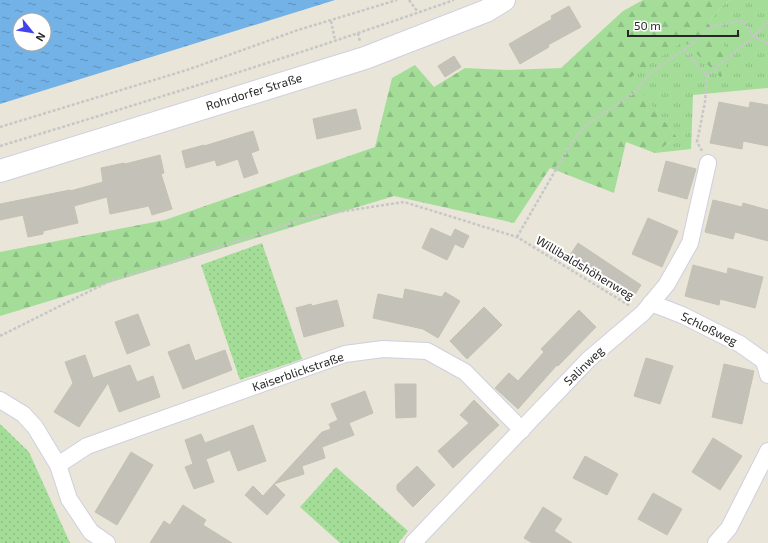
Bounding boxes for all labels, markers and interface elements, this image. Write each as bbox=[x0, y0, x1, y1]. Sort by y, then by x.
north arrow bbox=[12, 12, 52, 52]
scale bar bbox=[628, 12, 738, 38]
text: 50 m bbox=[634, 18, 661, 32]
text: N bbox=[33, 31, 49, 44]
street label: Rohrdorfer Straße bbox=[204, 70, 303, 112]
street label: Willibaldshöhenweg bbox=[534, 232, 637, 302]
street label: Schloßweg bbox=[679, 308, 740, 348]
street label: Salinweg bbox=[561, 343, 606, 388]
street label: Kaiserblickstraße bbox=[250, 349, 345, 393]

